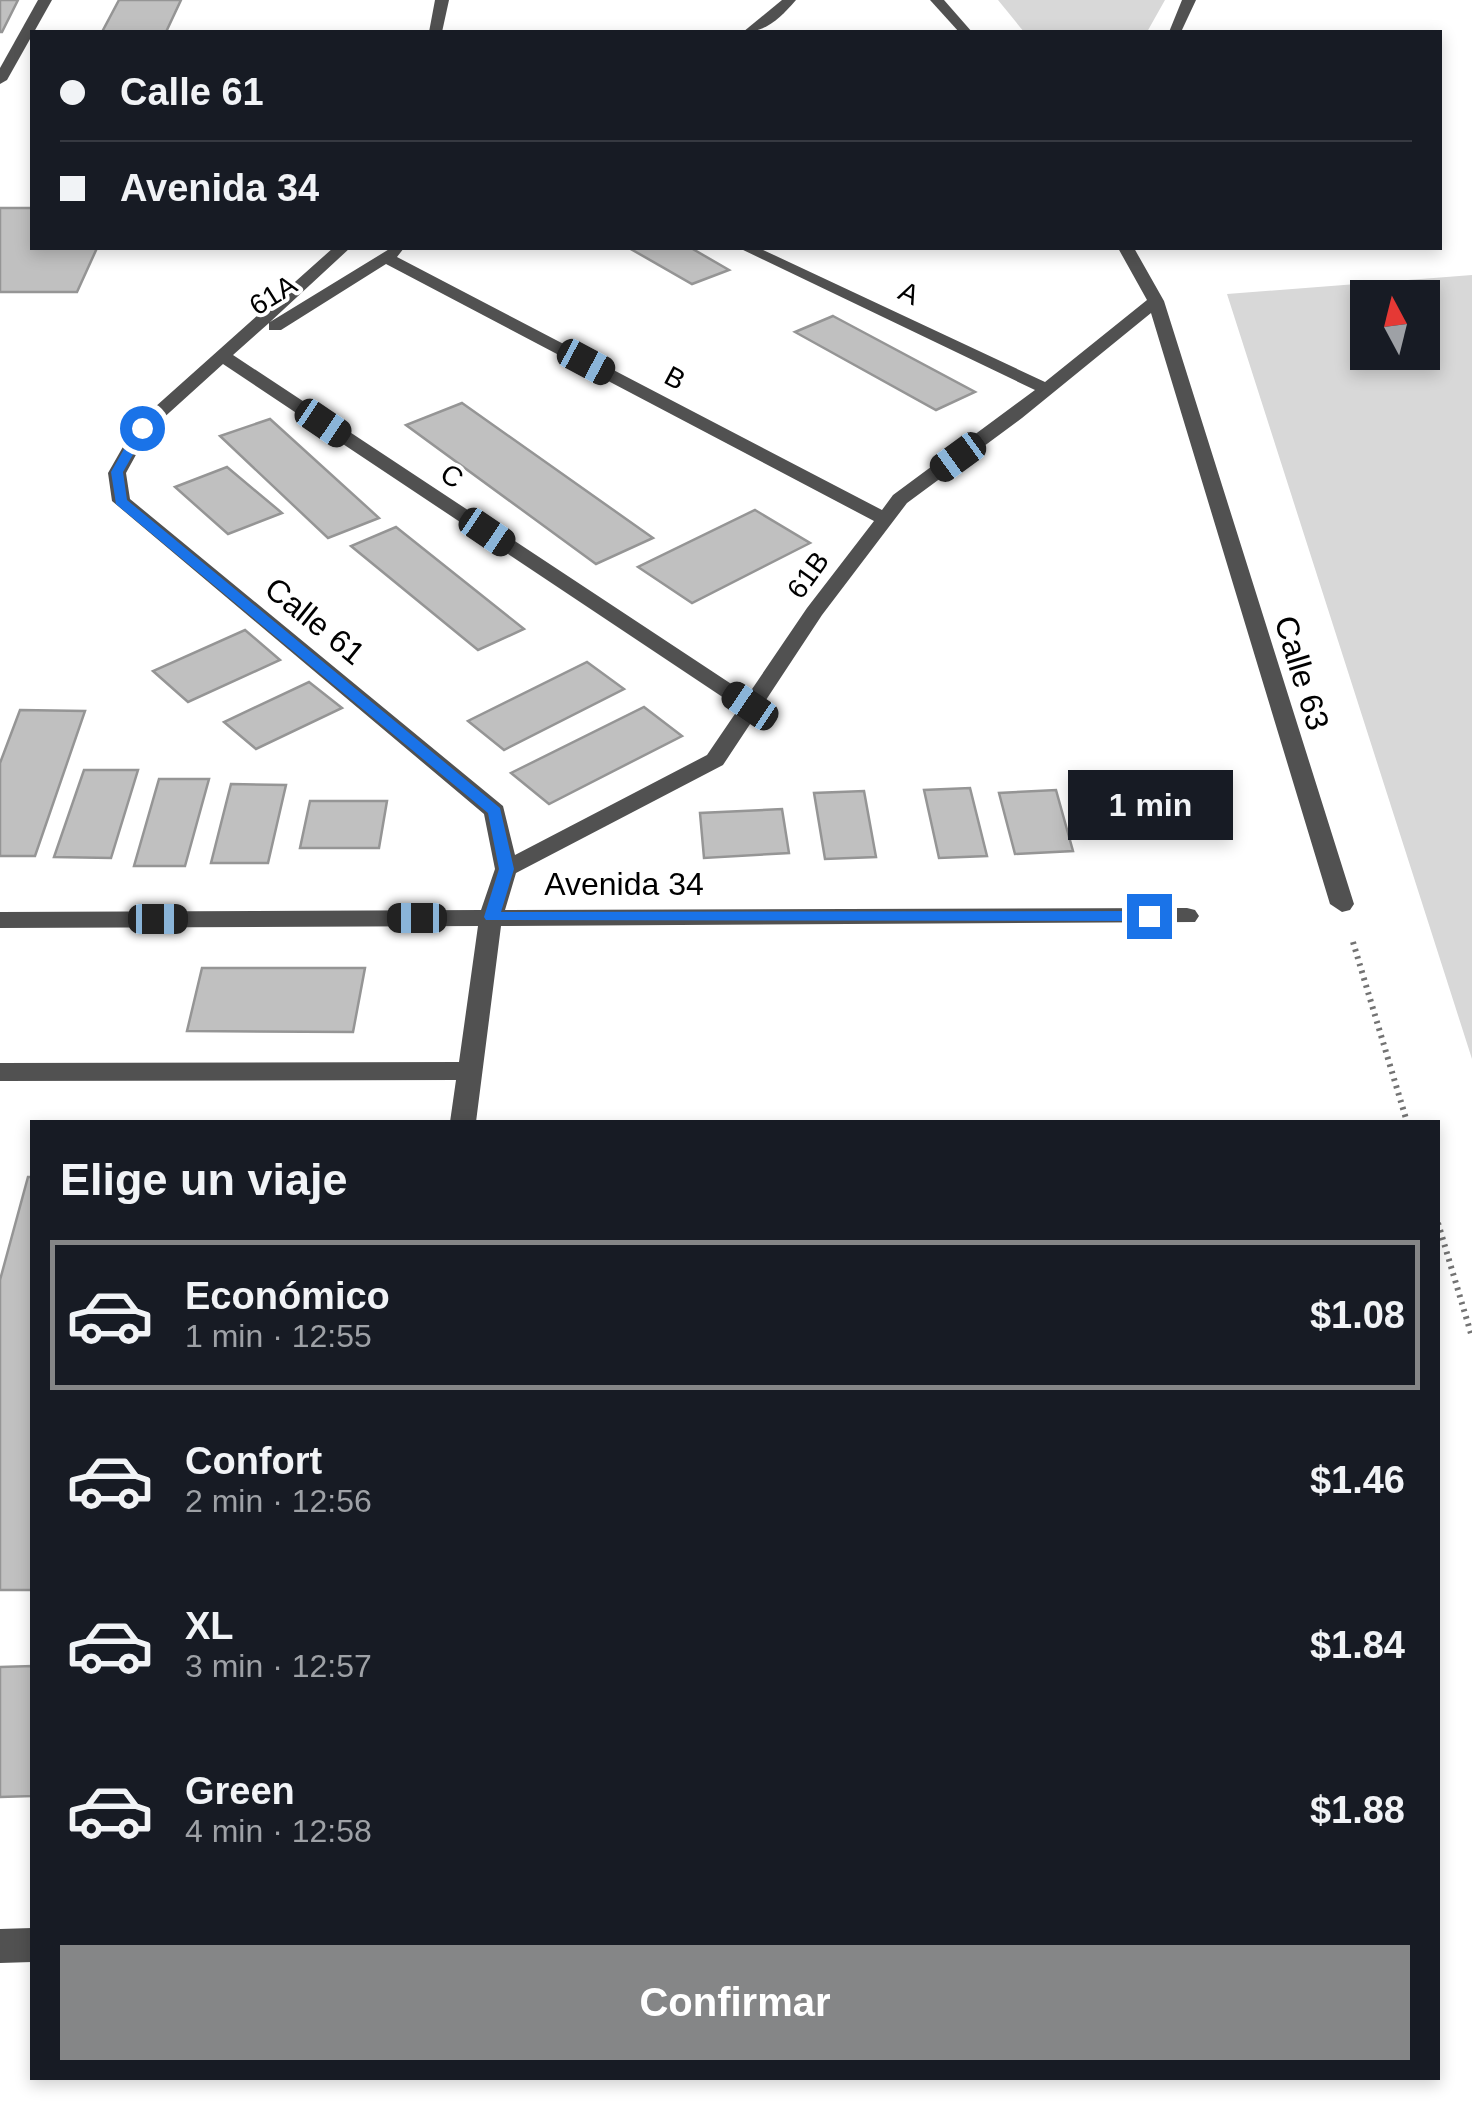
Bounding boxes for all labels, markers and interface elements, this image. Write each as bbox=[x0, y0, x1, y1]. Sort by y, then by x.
text: Calle 61 bbox=[120, 71, 264, 113]
text: Avenida 34 bbox=[120, 167, 319, 209]
street label: 61A bbox=[244, 268, 303, 321]
street label: A bbox=[894, 275, 924, 311]
north arrow bbox=[1350, 280, 1440, 370]
map controls bbox=[1350, 280, 1440, 370]
car bbox=[552, 335, 620, 389]
street label: B bbox=[659, 360, 691, 396]
car bbox=[290, 394, 356, 452]
route start bbox=[120, 406, 165, 451]
car bbox=[925, 427, 991, 487]
street label: C bbox=[435, 457, 469, 495]
car bbox=[454, 503, 520, 561]
street label: 61B bbox=[781, 546, 835, 604]
street label: Calle 61 bbox=[258, 570, 372, 672]
street label: Calle 63 bbox=[1268, 612, 1336, 734]
car bbox=[717, 677, 783, 735]
callout: 1 min bbox=[1066, 771, 1232, 841]
text: 1 min bbox=[1109, 787, 1192, 823]
street label: Avenida 34 bbox=[544, 866, 704, 902]
route end bbox=[1127, 894, 1172, 939]
car bbox=[387, 903, 447, 933]
car bbox=[128, 904, 188, 934]
text: Elige un viaje bbox=[60, 1154, 348, 1205]
icon: car bbox=[65, 1270, 155, 1360]
text: Económico bbox=[185, 1275, 390, 1317]
text: $1.08 bbox=[1310, 1294, 1405, 1336]
text: 1 min · 12:55 bbox=[185, 1318, 372, 1354]
icon: car bbox=[65, 1435, 155, 1525]
text: Confort bbox=[185, 1440, 322, 1482]
text: $1.46 bbox=[1310, 1459, 1405, 1501]
text: 2 min · 12:56 bbox=[185, 1483, 372, 1519]
icon: car bbox=[65, 1600, 155, 1690]
text: XL bbox=[185, 1605, 234, 1647]
text: $1.84 bbox=[1310, 1624, 1405, 1666]
text: 3 min · 12:57 bbox=[185, 1648, 372, 1684]
icon: car bbox=[65, 1765, 155, 1855]
text: Green bbox=[185, 1770, 295, 1812]
text: $1.88 bbox=[1310, 1789, 1405, 1831]
text: 4 min · 12:58 bbox=[185, 1813, 372, 1849]
button: Confirmar bbox=[60, 1945, 1410, 2060]

